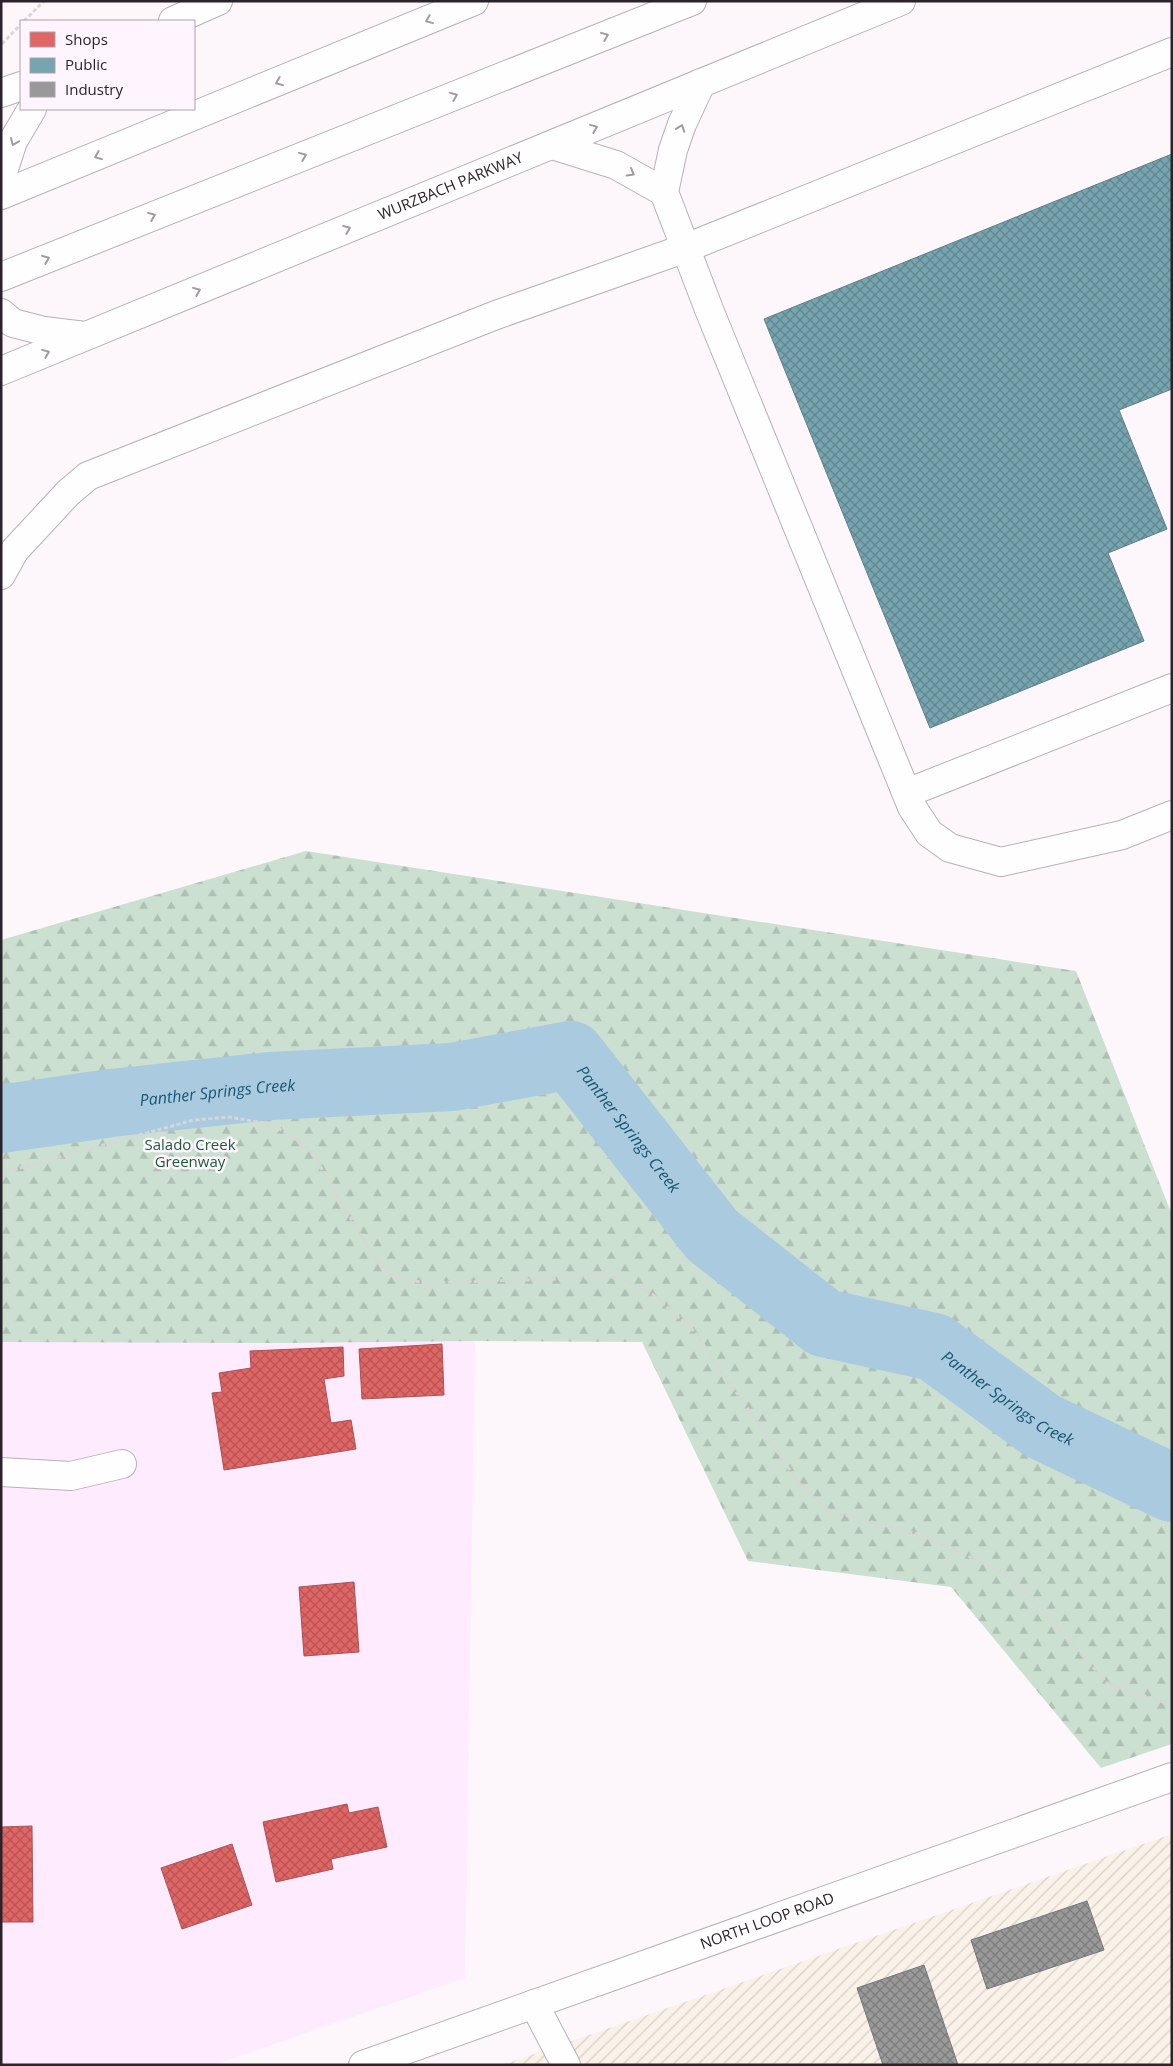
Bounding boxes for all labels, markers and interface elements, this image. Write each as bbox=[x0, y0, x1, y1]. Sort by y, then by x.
one-way arrow bbox=[425, 13, 434, 24]
legend bbox=[20, 20, 195, 110]
text: Shops bbox=[65, 29, 108, 49]
one-way arrow bbox=[600, 31, 609, 42]
text: Public bbox=[65, 54, 107, 74]
one-way arrow bbox=[275, 75, 284, 86]
text: Industry bbox=[65, 79, 123, 99]
one-way arrow bbox=[449, 92, 458, 102]
one-way arrow bbox=[589, 123, 598, 134]
one-way arrow bbox=[674, 124, 685, 133]
one-way arrow bbox=[9, 137, 20, 146]
street label: WURZBACH PARKWAY bbox=[375, 146, 526, 224]
one-way arrow bbox=[94, 149, 103, 160]
one-way arrow bbox=[298, 152, 307, 162]
one-way arrow bbox=[625, 167, 634, 177]
one-way arrow bbox=[147, 212, 156, 222]
one-way arrow bbox=[342, 225, 351, 236]
one-way arrow bbox=[42, 254, 50, 264]
one-way arrow bbox=[192, 287, 201, 297]
one-way arrow bbox=[41, 349, 50, 359]
water label: Panther Springs Creek bbox=[572, 1061, 686, 1198]
water label: Panther Springs Creek bbox=[138, 1074, 297, 1111]
park label: Salado Creek Greenway bbox=[144, 1134, 236, 1171]
water label: Panther Springs Creek bbox=[937, 1345, 1079, 1451]
street label: NORTH LOOP ROAD bbox=[697, 1887, 837, 1953]

